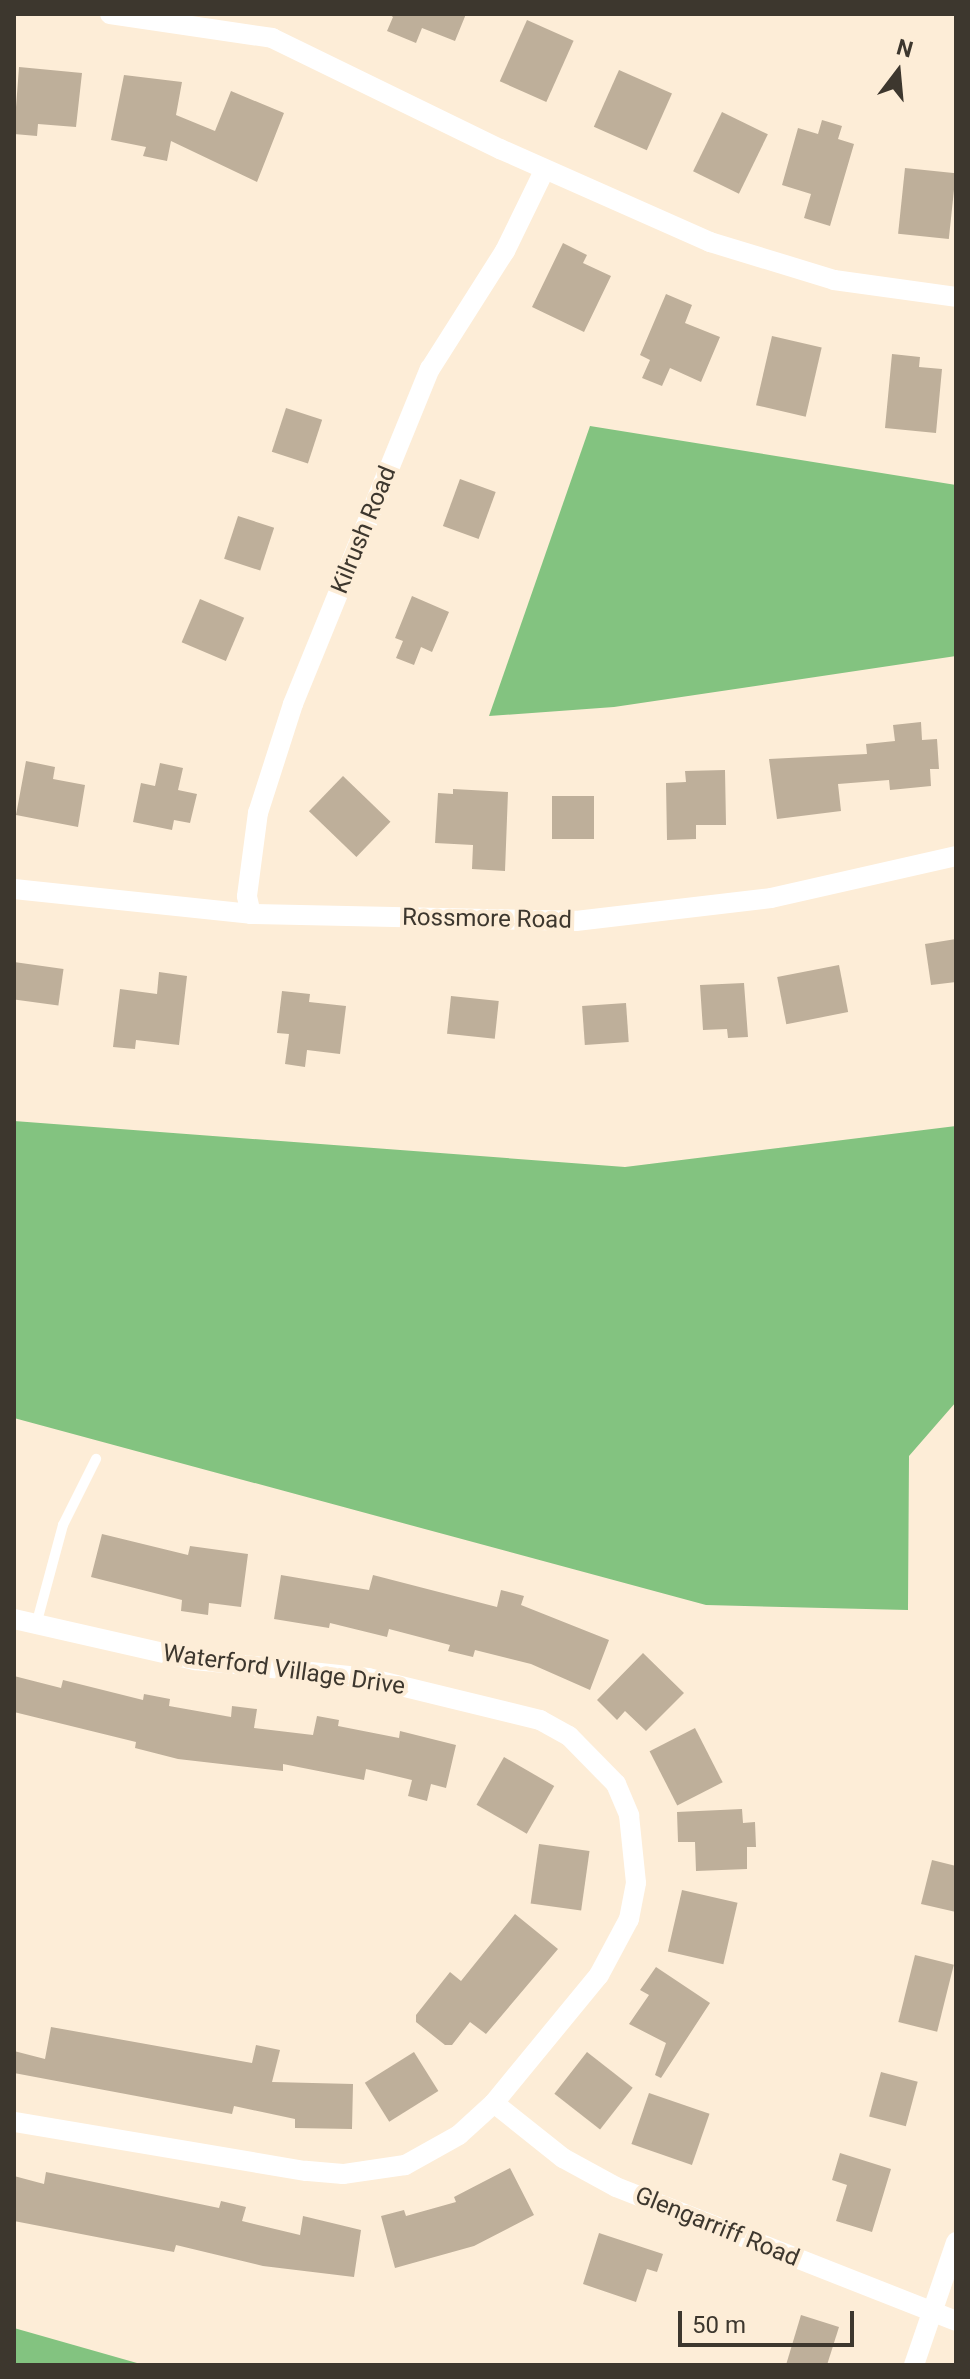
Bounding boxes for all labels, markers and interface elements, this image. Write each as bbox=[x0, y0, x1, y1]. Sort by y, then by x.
north arrow bbox=[858, 32, 938, 112]
text: N bbox=[894, 34, 916, 63]
street label: Kilrush Road bbox=[325, 462, 403, 598]
street label: Rossmore Road bbox=[402, 903, 572, 935]
street label: Waterford Village Drive bbox=[161, 1639, 407, 1701]
street label: Glengarriff Road bbox=[631, 2181, 803, 2273]
scale bar bbox=[682, 2295, 858, 2345]
text: 50 m bbox=[692, 2311, 746, 2339]

